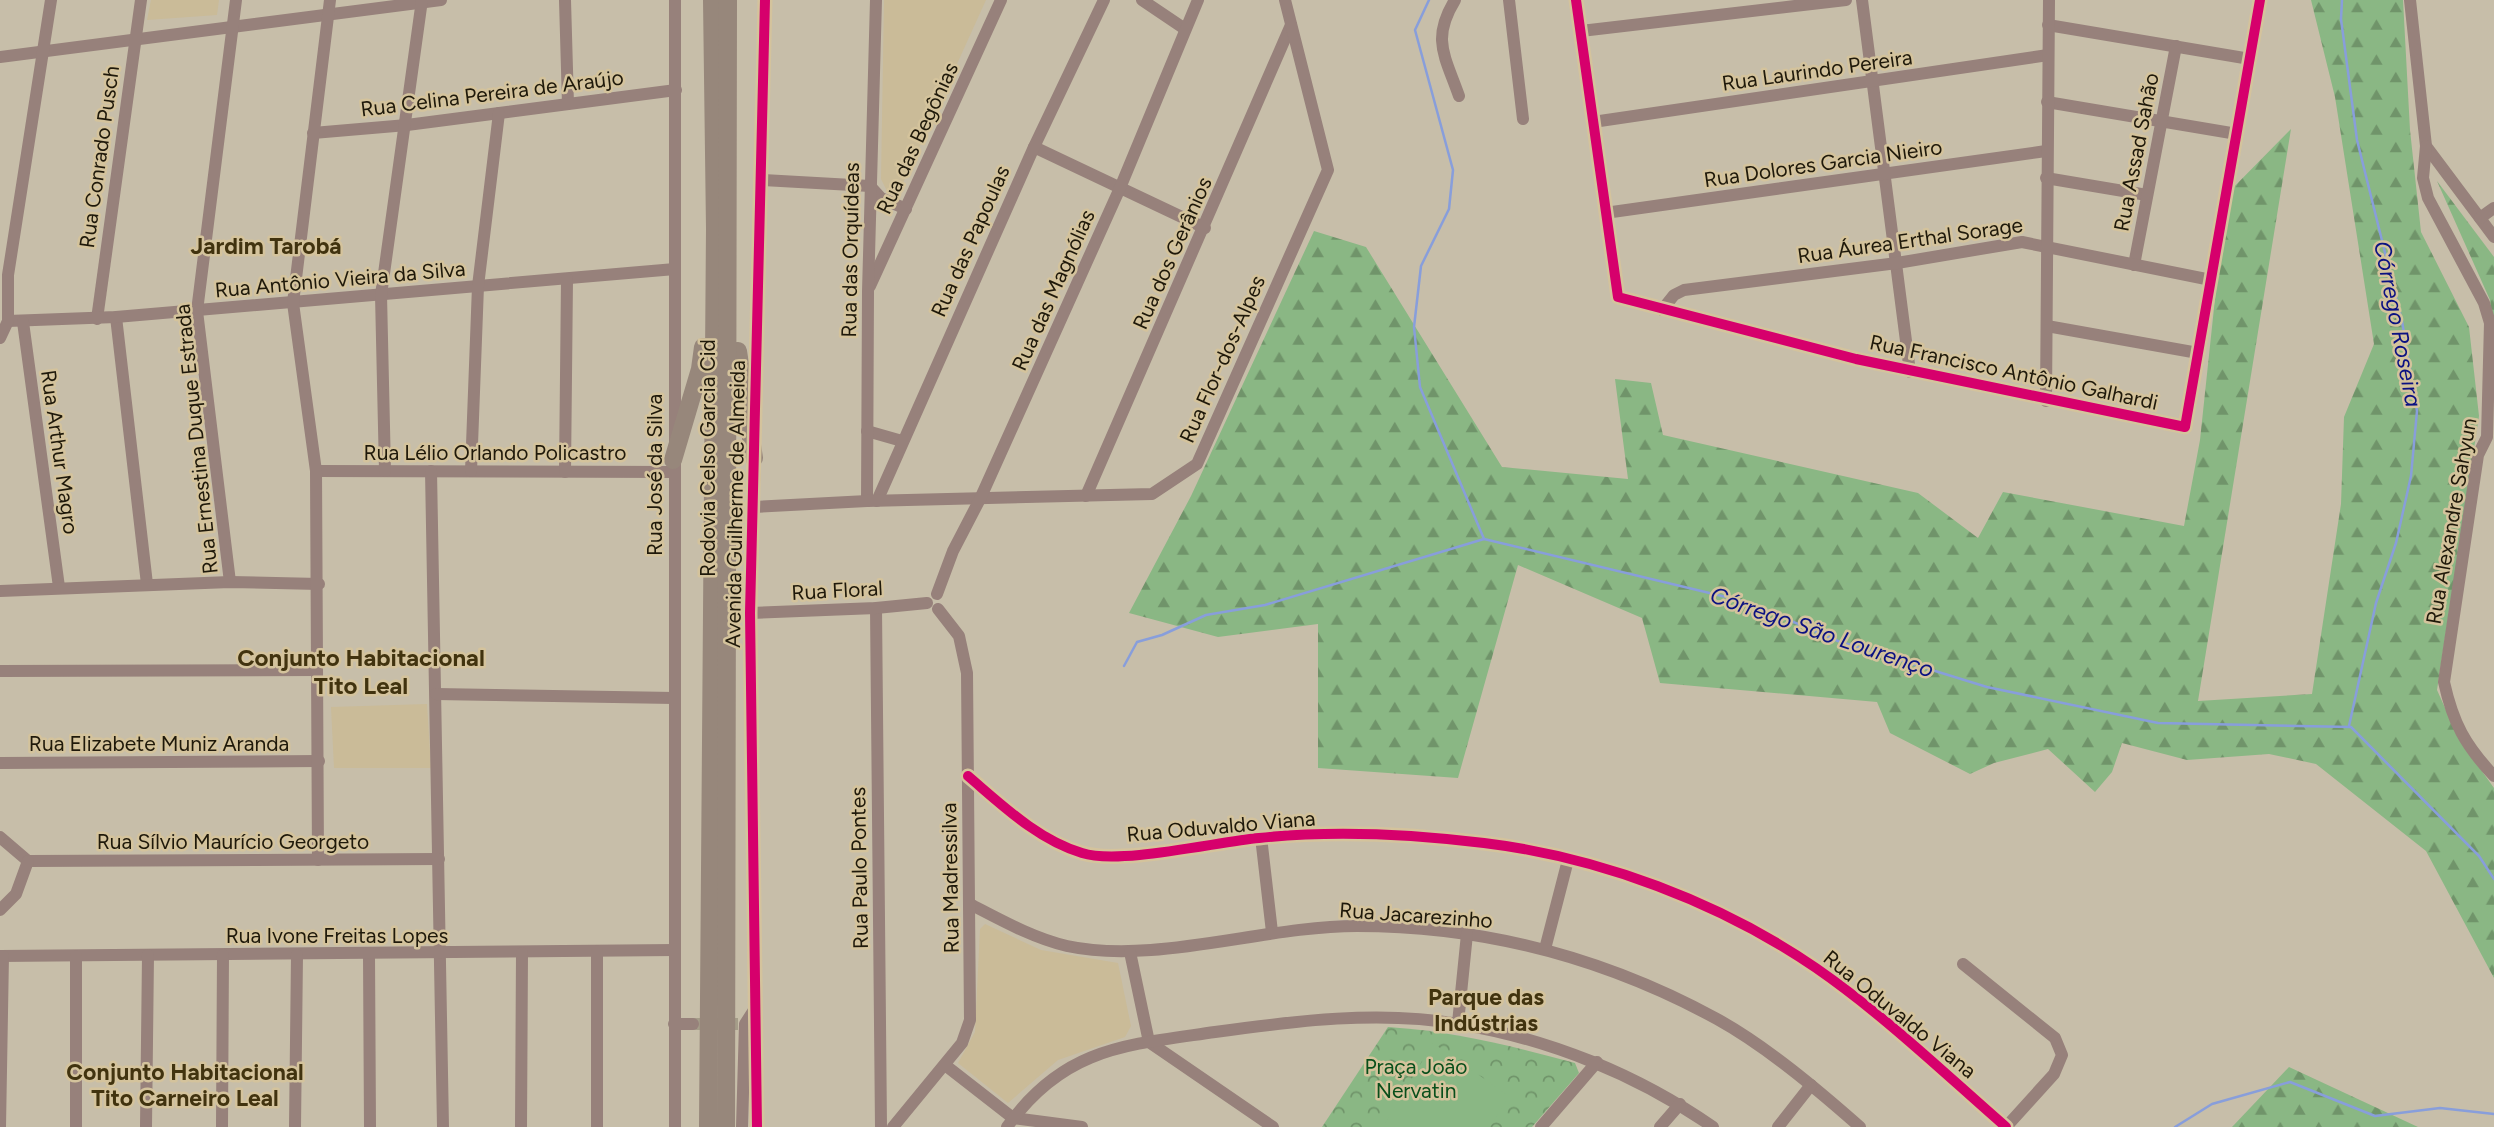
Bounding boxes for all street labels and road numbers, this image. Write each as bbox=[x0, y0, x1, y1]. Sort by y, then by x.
street label: Rua Laurindo Pereira bbox=[1720, 44, 1914, 96]
street label: Rua das Begônias bbox=[871, 58, 963, 218]
street label: Rua Conrado Pusch bbox=[74, 64, 124, 250]
street label: Rua Celina Pereira de Araújo bbox=[359, 64, 625, 122]
street label: Rua Assad Sahão bbox=[2108, 71, 2164, 233]
street label: Rua Dolores Garcia Nieiro bbox=[1702, 134, 1944, 192]
street label: Rua das Orquídeas bbox=[836, 162, 864, 338]
street label: Rua das Papoulas bbox=[925, 162, 1015, 320]
street label: Rua dos Gerânios bbox=[1127, 173, 1217, 333]
street label: Rua das Magnólias bbox=[1006, 206, 1100, 374]
street label: Rua Áurea Erthal Sorage bbox=[1796, 212, 2024, 268]
street label: Rua Antônio Vieira da Silva bbox=[214, 256, 466, 302]
street label: Rua Flor-dos-Alpes bbox=[1174, 272, 1270, 446]
street label: Rua Ernestina Duque Estrada bbox=[169, 303, 223, 575]
street label: Rua Francisco Antônio Galhardi bbox=[1868, 329, 2160, 415]
street label: Rodovia Celso Garcia Cid bbox=[695, 339, 720, 577]
street label: Avenida Guilherme de Almeida bbox=[720, 360, 750, 648]
street label: Rua Arthur Magro bbox=[36, 368, 84, 536]
street label: Rua José da Silva bbox=[642, 394, 667, 556]
street label: Rua Alexandre Sahyun bbox=[2421, 416, 2481, 626]
street label: Rua Lélio Orlando Policastro bbox=[364, 440, 626, 465]
street label: Rua Floral bbox=[791, 575, 883, 605]
street label: Rua Elizabete Muniz Aranda bbox=[29, 731, 289, 756]
street label: Rua Paulo Pontes bbox=[845, 787, 873, 949]
street label: Rua Madressilva bbox=[936, 803, 964, 953]
street label: Rua Oduvaldo Viana bbox=[1126, 805, 1316, 847]
street label: Rua Sílvio Maurício Georgeto bbox=[97, 829, 369, 854]
street label: Rua Jacarezinho bbox=[1338, 897, 1494, 933]
street label: Rua Ivone Freitas Lopes bbox=[226, 923, 448, 948]
street label: Rua Oduvaldo Viana bbox=[1819, 945, 1981, 1083]

